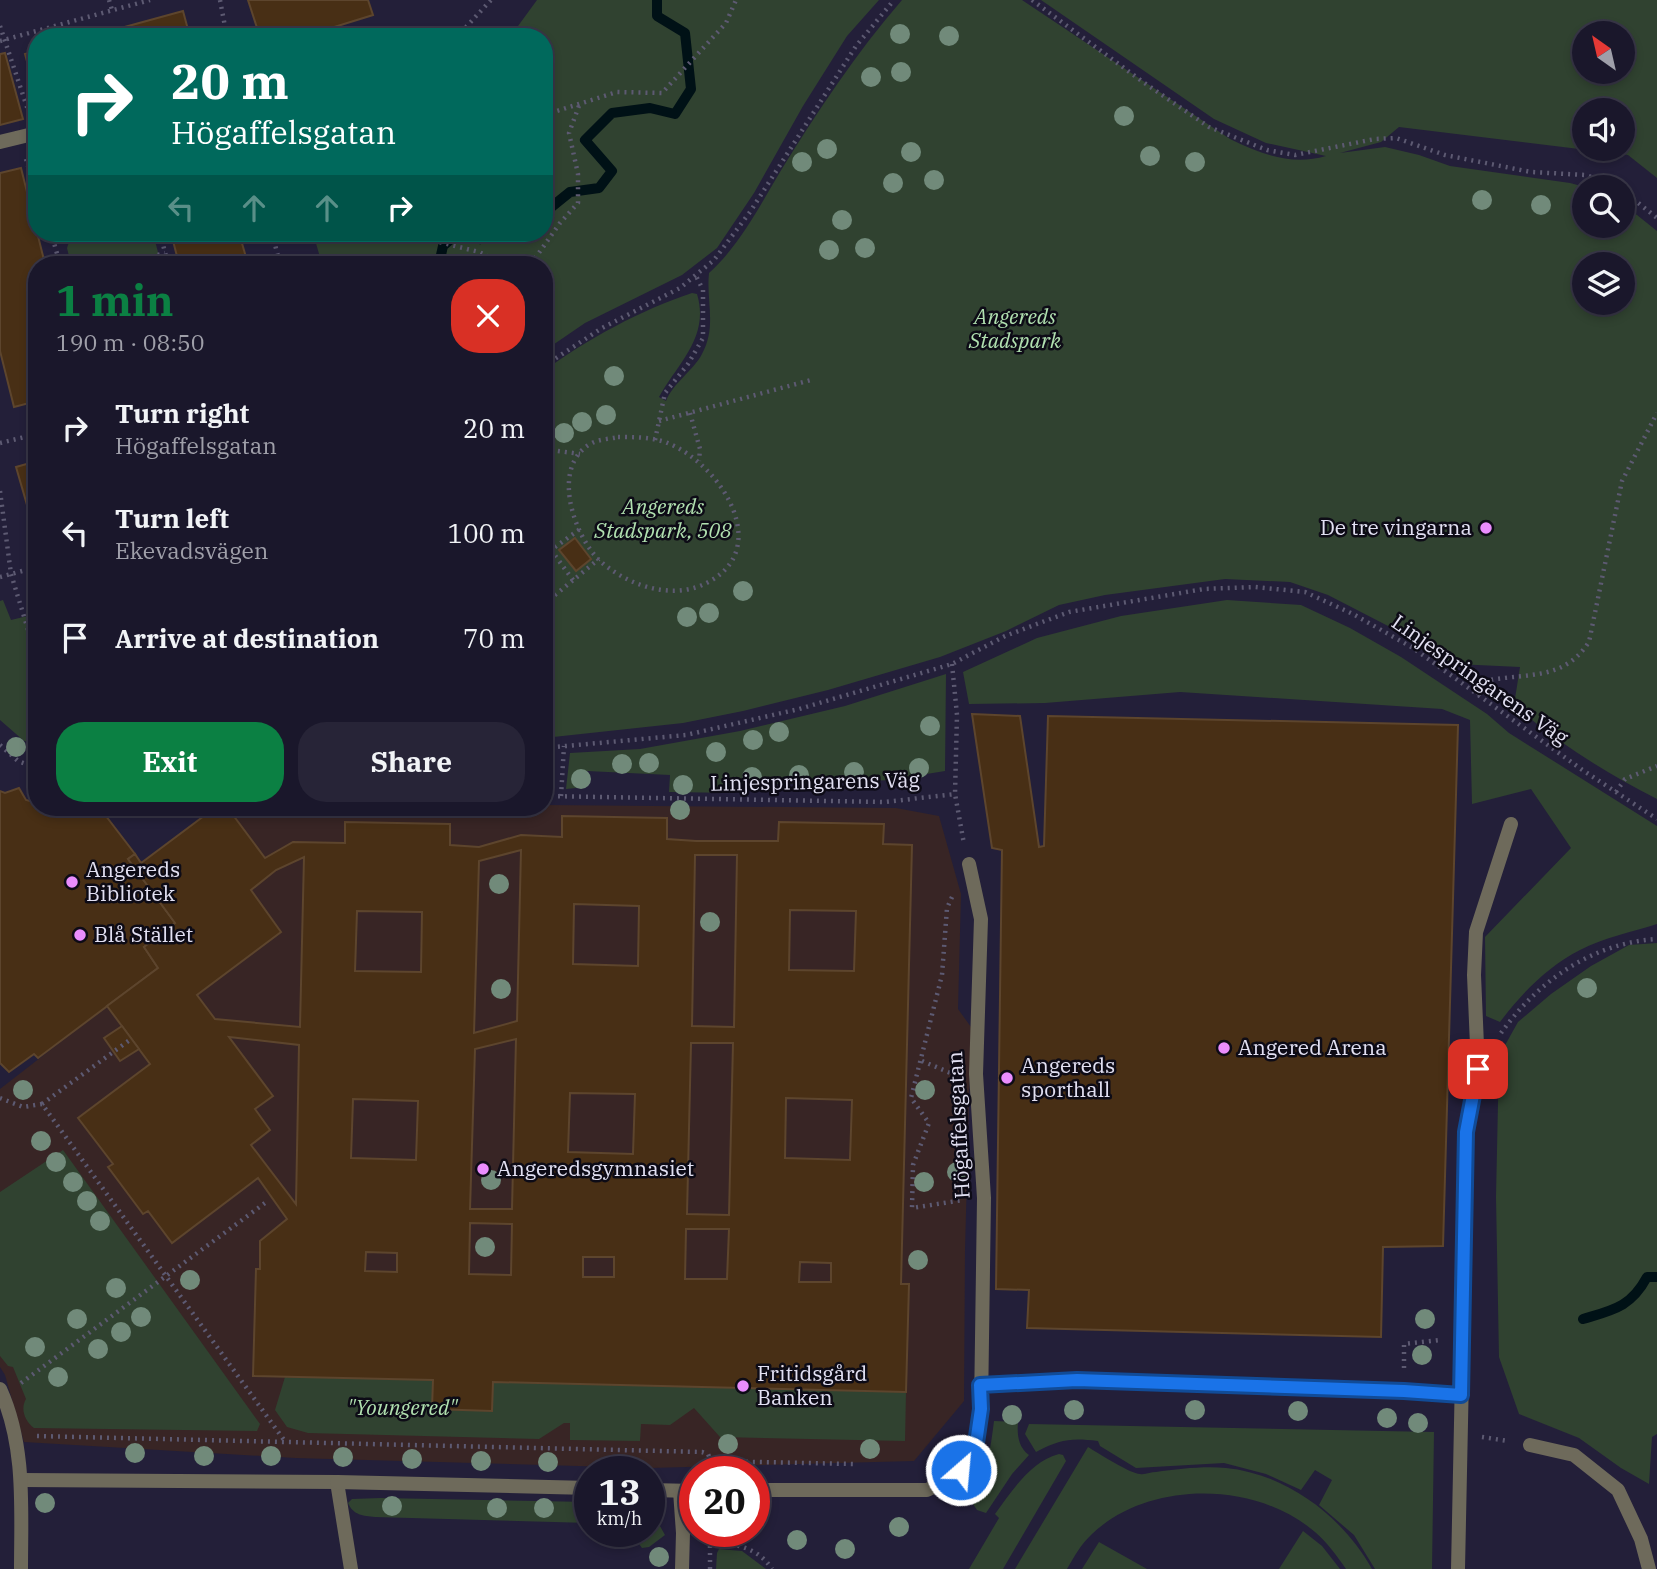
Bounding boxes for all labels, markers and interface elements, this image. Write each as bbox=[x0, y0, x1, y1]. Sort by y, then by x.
north arrow bbox=[1572, 21, 1634, 84]
map controls bbox=[1572, 21, 1635, 315]
text: 20 m bbox=[171, 49, 289, 112]
icon: right bbox=[56, 56, 147, 147]
button: sound bbox=[1572, 98, 1635, 161]
text: Högaffelsgatan bbox=[171, 111, 396, 153]
button: search bbox=[1572, 175, 1635, 238]
icon: left bbox=[162, 189, 200, 227]
icon: ahead bbox=[235, 189, 273, 227]
icon: ahead bbox=[308, 189, 346, 227]
icon: right bbox=[381, 189, 419, 227]
button: layers bbox=[1572, 252, 1635, 315]
text: 1 min bbox=[56, 273, 174, 328]
button: close bbox=[451, 279, 525, 353]
park label: Angereds Stadspark bbox=[968, 302, 1062, 354]
text: 190 m · 08:50 bbox=[56, 327, 205, 357]
text: Turn right bbox=[115, 396, 249, 430]
icon: right bbox=[56, 409, 94, 447]
text: 20 m bbox=[463, 411, 525, 445]
text: Högaffelsgatan bbox=[115, 430, 277, 460]
park label: Angereds Stadspark, 508 bbox=[593, 492, 732, 544]
text: Turn left bbox=[115, 501, 229, 535]
place label: De tre vingarna bbox=[1320, 513, 1472, 541]
icon: left bbox=[56, 514, 94, 552]
text: 100 m bbox=[447, 516, 525, 550]
marker: De tre vingarna bbox=[1478, 520, 1494, 536]
text: Ekevadsvägen bbox=[115, 535, 269, 565]
street label: Linjespringarens Väg bbox=[1387, 608, 1575, 751]
icon: arrive bbox=[56, 619, 94, 657]
text: Arrive at destination bbox=[115, 621, 379, 655]
text: 70 m bbox=[463, 621, 525, 655]
button: Exit bbox=[56, 722, 284, 802]
button: Share bbox=[298, 722, 525, 802]
street label: Linjespringarens Väg bbox=[710, 765, 921, 797]
place label: Angereds Bibliotek bbox=[86, 855, 180, 907]
marker: Angereds Bibliotek bbox=[64, 874, 80, 890]
place label: Blå Stället bbox=[94, 920, 193, 948]
marker: Blå Stället bbox=[72, 927, 88, 943]
place label: Angered Arena bbox=[1238, 1033, 1387, 1061]
pin bbox=[1448, 1039, 1508, 1099]
marker: Angered Arena bbox=[1216, 1040, 1232, 1056]
street label: Högaffelsgatan bbox=[940, 1050, 976, 1200]
icon: arrive bbox=[1459, 1050, 1497, 1088]
place label: Angereds sporthall bbox=[1021, 1051, 1115, 1103]
marker: Angereds sporthall bbox=[999, 1070, 1015, 1086]
place label: Angeredsgymnasiet bbox=[497, 1154, 694, 1182]
marker: Angeredsgymnasiet bbox=[475, 1161, 491, 1177]
place label: Fritidsgård Banken bbox=[757, 1359, 868, 1411]
marker: Fritidsgård Banken bbox=[735, 1378, 751, 1394]
park label: "Youngered" bbox=[347, 1393, 459, 1421]
position arrow bbox=[924, 1433, 998, 1507]
speed limit sign: 20 bbox=[679, 1456, 770, 1547]
text: 13 bbox=[598, 1469, 641, 1515]
text: km/h bbox=[597, 1507, 642, 1530]

